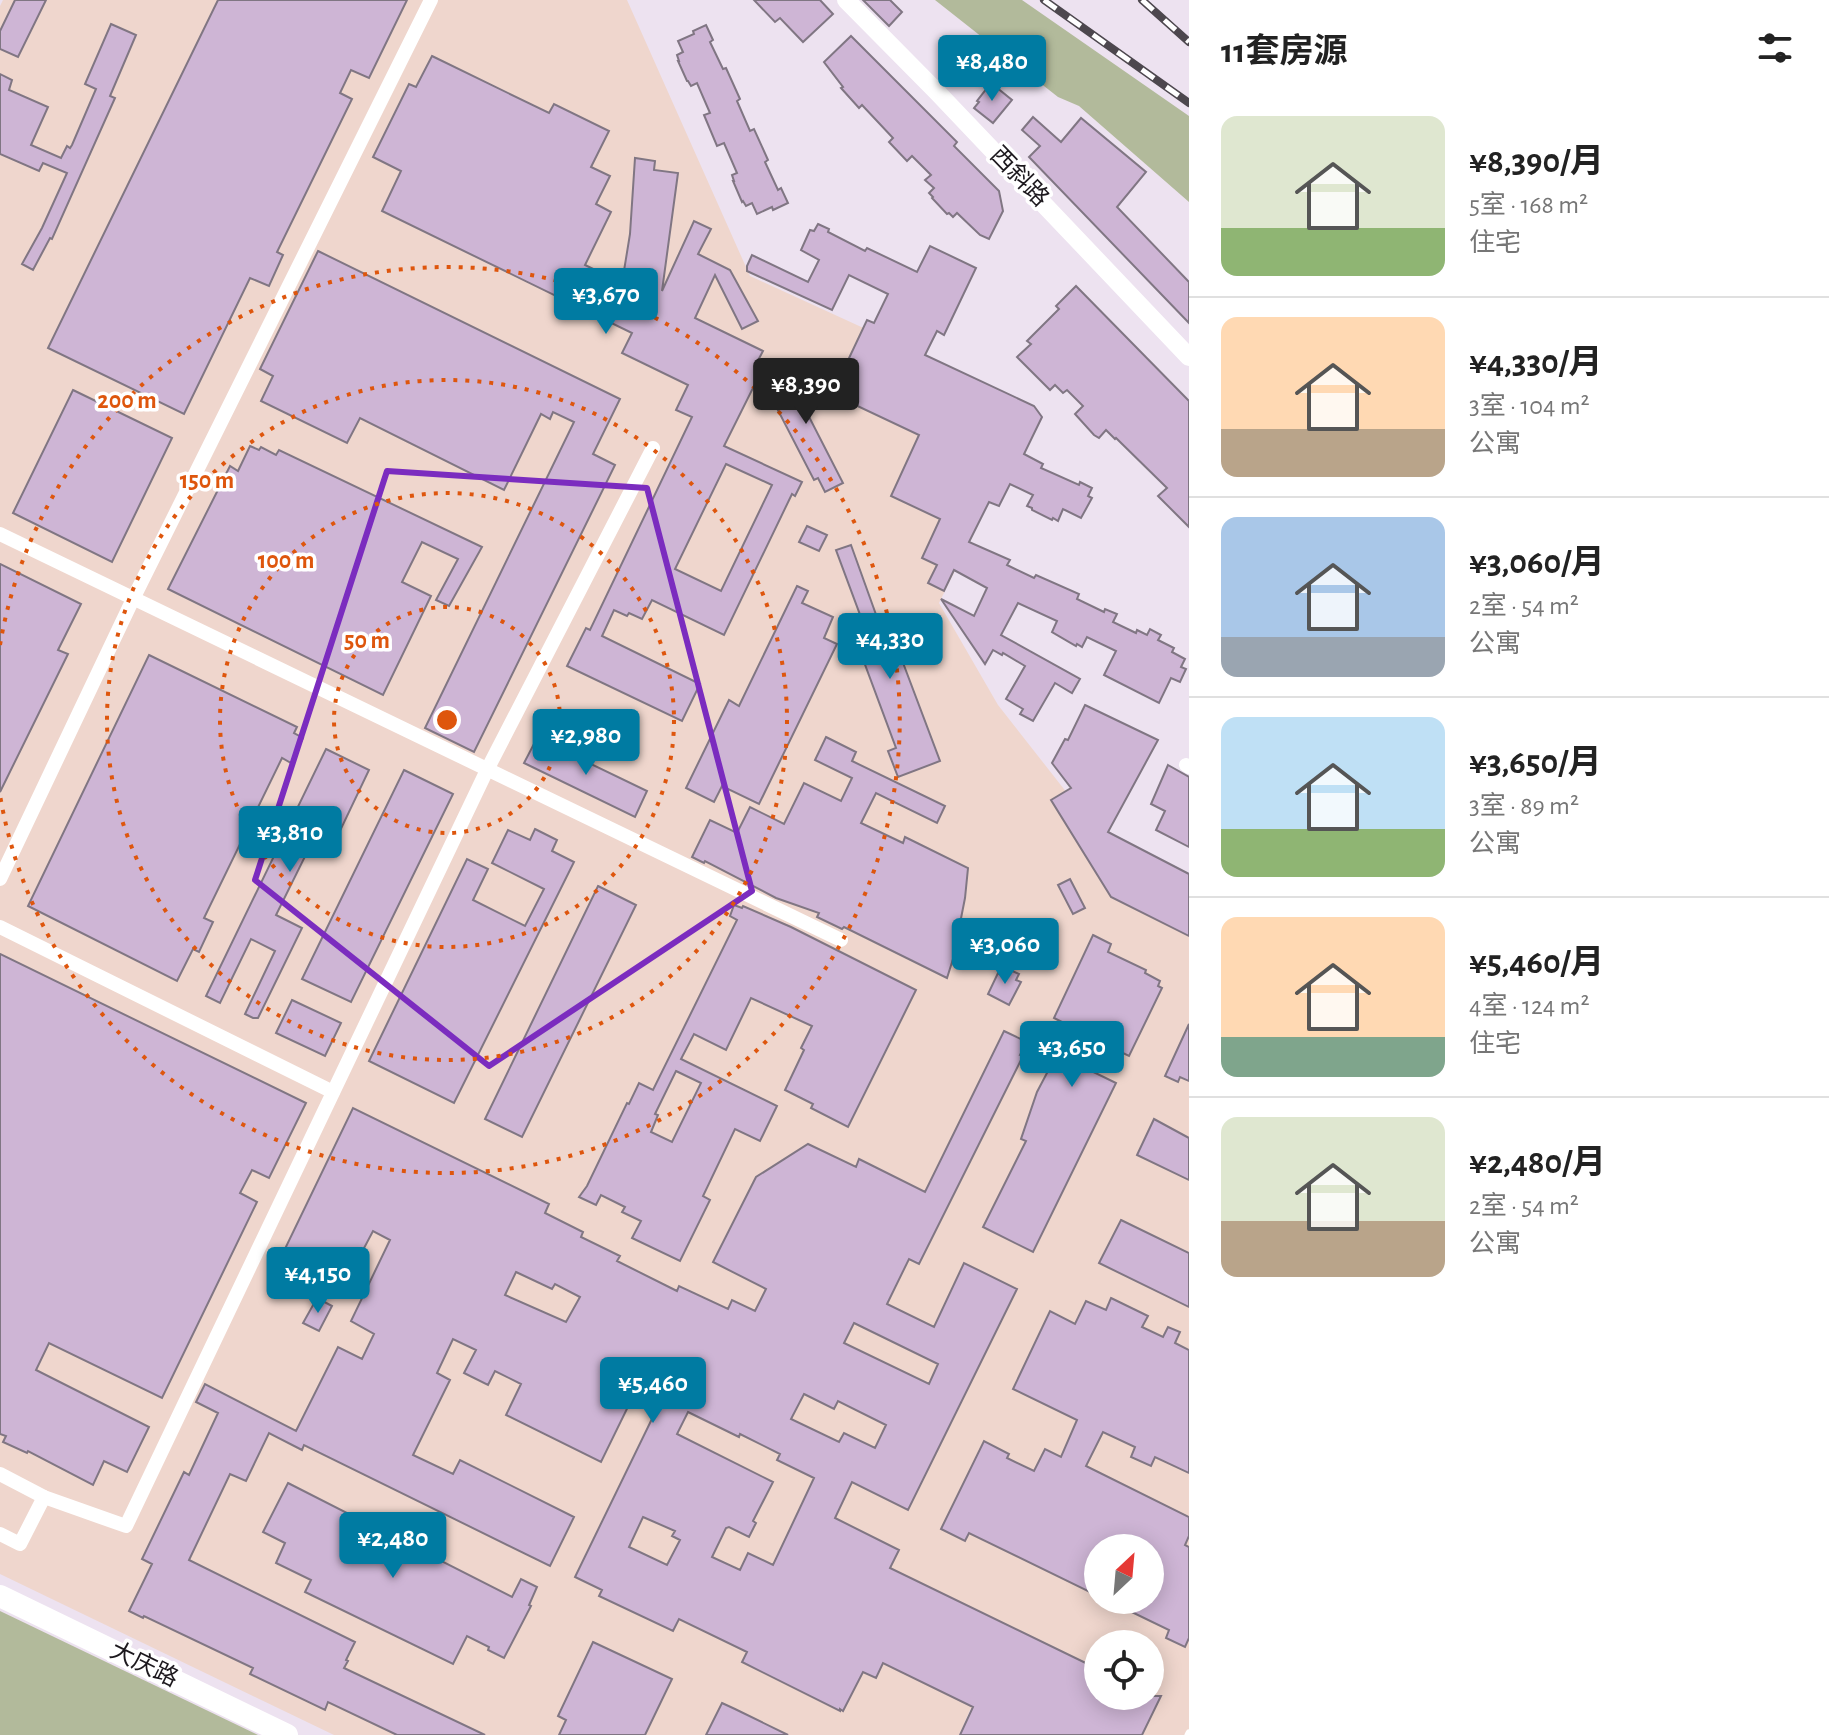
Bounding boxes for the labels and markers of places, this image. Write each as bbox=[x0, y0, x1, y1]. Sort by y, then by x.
pin: ¥8,480 bbox=[927, 35, 1057, 103]
pin: ¥3,670 bbox=[541, 268, 671, 336]
pin: ¥8,390 bbox=[741, 358, 871, 426]
pin: ¥4,330 bbox=[825, 613, 955, 681]
centre of rings bbox=[433, 706, 461, 734]
pin: ¥2,980 bbox=[521, 709, 651, 777]
pin: ¥3,810 bbox=[225, 806, 355, 874]
pin: ¥3,060 bbox=[940, 918, 1070, 986]
pin: ¥3,650 bbox=[1007, 1021, 1137, 1089]
pin: ¥4,150 bbox=[253, 1247, 383, 1315]
pin: ¥5,460 bbox=[588, 1357, 718, 1425]
pin: ¥2,480 bbox=[328, 1512, 458, 1580]

